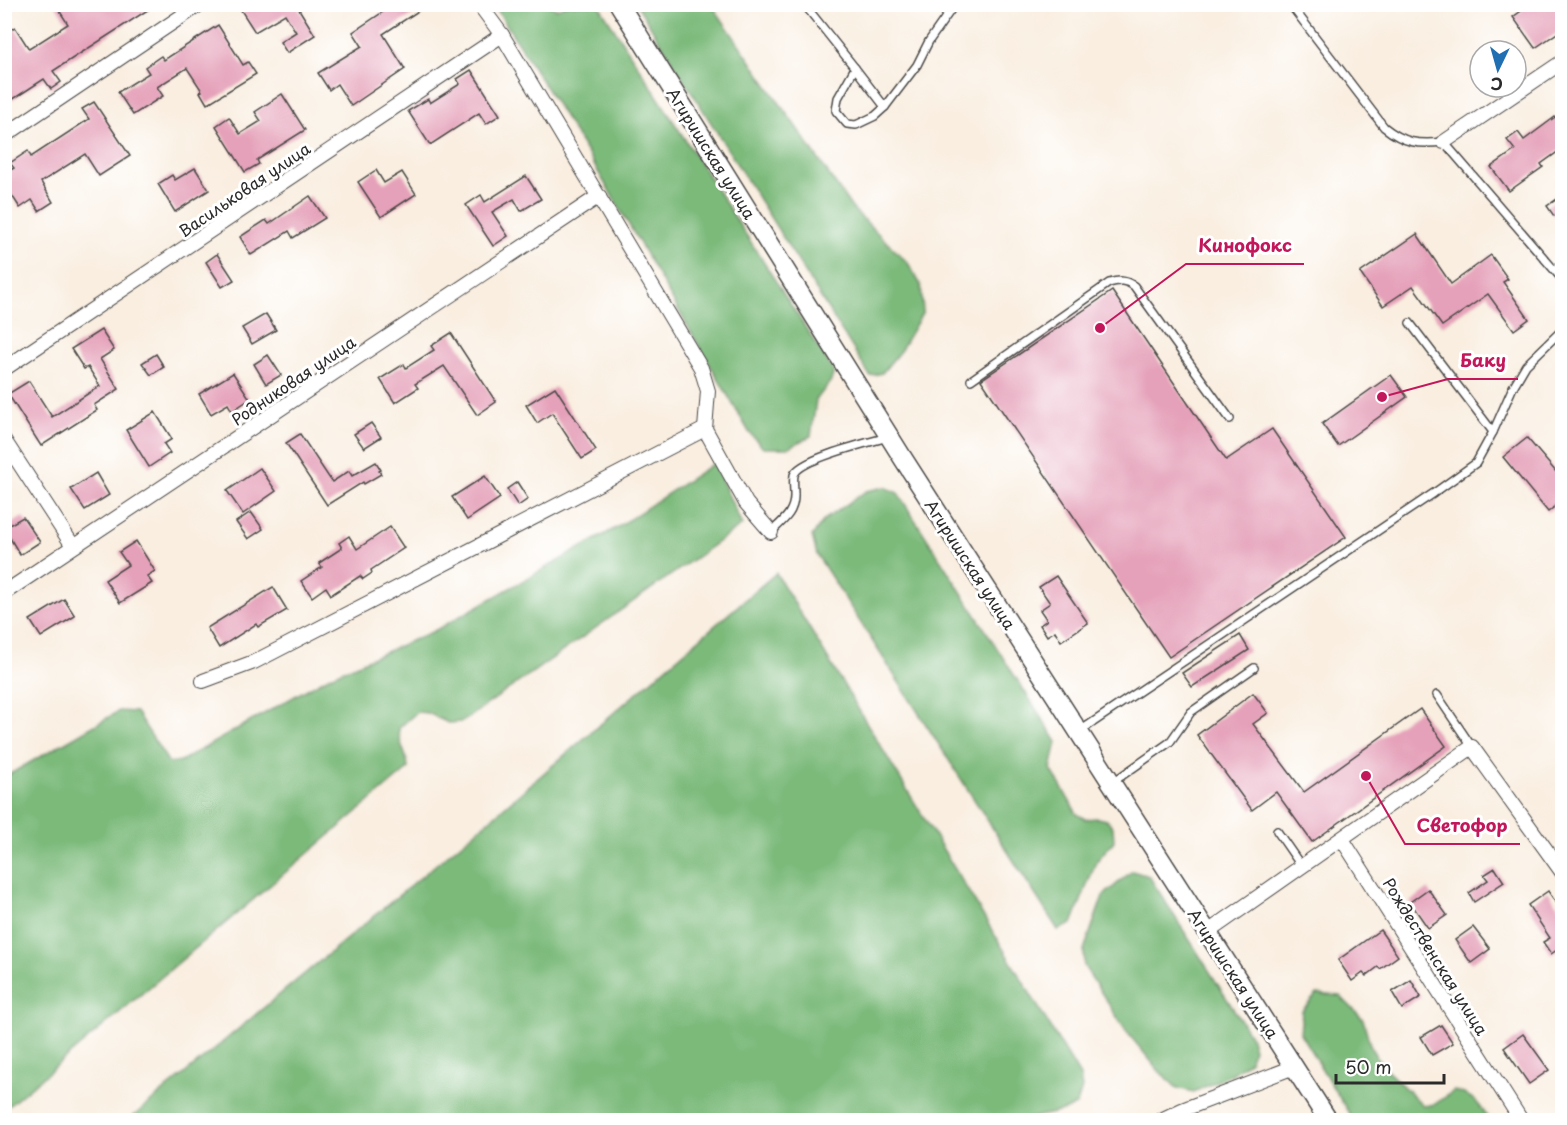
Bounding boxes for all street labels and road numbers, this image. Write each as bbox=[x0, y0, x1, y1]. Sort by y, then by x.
street label: Агиришская улица bbox=[662, 83, 762, 223]
street label: Васильковая улица bbox=[173, 136, 315, 242]
street label: Родниковая улица bbox=[226, 329, 360, 431]
street label: Агиришская улица bbox=[920, 494, 1022, 634]
street label: Рождественская улица bbox=[1378, 873, 1494, 1039]
street label: Агиришская улица bbox=[1183, 903, 1285, 1043]

